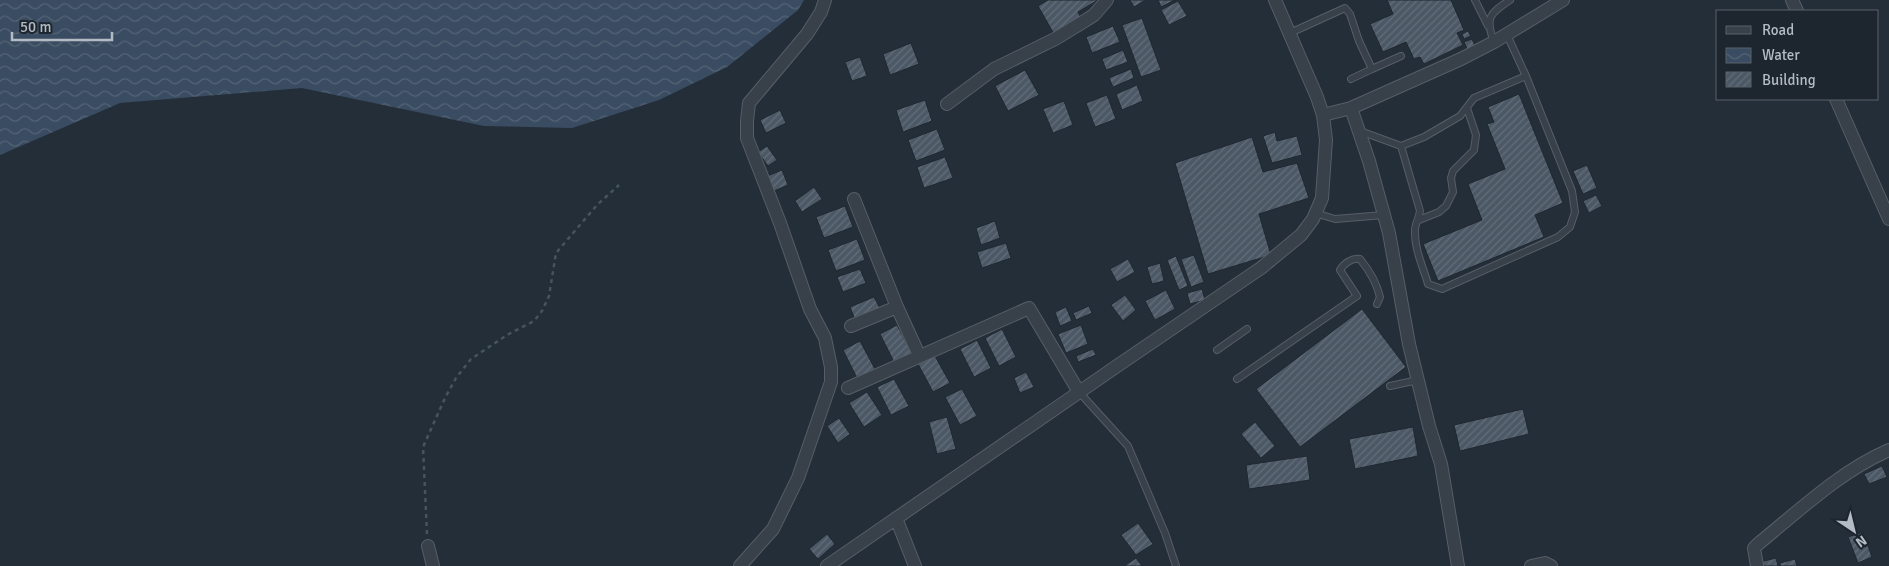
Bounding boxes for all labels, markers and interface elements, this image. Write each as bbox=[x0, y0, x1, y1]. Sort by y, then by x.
scale bar bbox=[12, 10, 112, 42]
legend bbox=[1716, 10, 1879, 100]
text: 50 m bbox=[20, 18, 51, 36]
text: Road bbox=[1762, 21, 1794, 39]
text: Water bbox=[1762, 46, 1800, 64]
text: Building bbox=[1762, 71, 1816, 89]
north arrow bbox=[1829, 506, 1879, 556]
text: N bbox=[1852, 531, 1870, 551]

